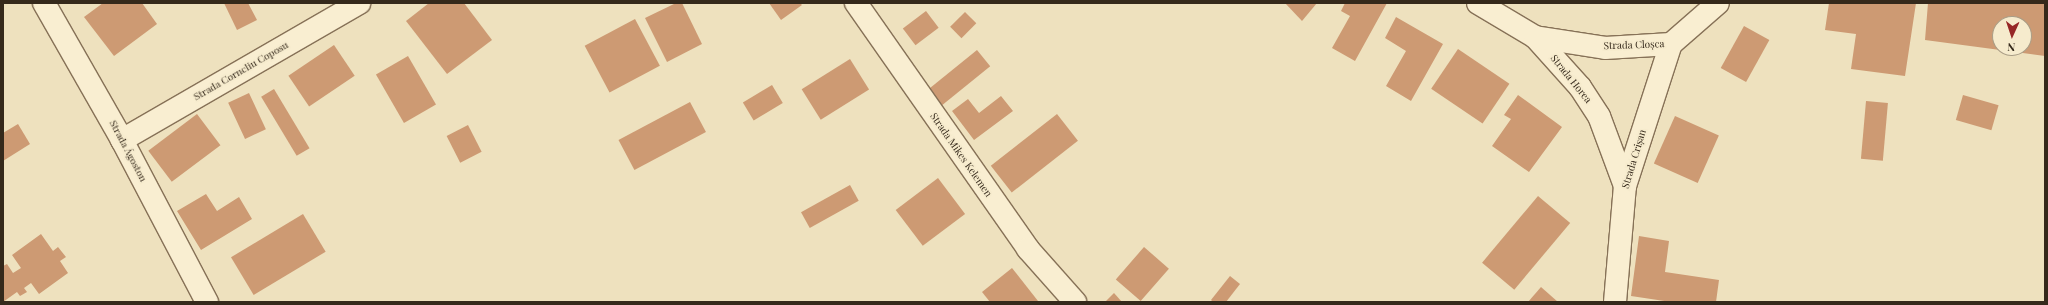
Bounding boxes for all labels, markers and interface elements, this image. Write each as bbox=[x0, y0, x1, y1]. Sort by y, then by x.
north arrow bbox=[1992, 16, 2032, 56]
street label: Strada Cloșca bbox=[1603, 38, 1665, 52]
street label: Strada Corneliu Coposu bbox=[191, 39, 291, 103]
text: N bbox=[2007, 40, 2016, 55]
street label: Strada Horea bbox=[1548, 52, 1594, 106]
street label: Strada Mikes Kelemen bbox=[927, 111, 995, 199]
street label: Strada Ágoston bbox=[107, 118, 149, 184]
street label: Strada Crișan bbox=[1619, 128, 1649, 190]

